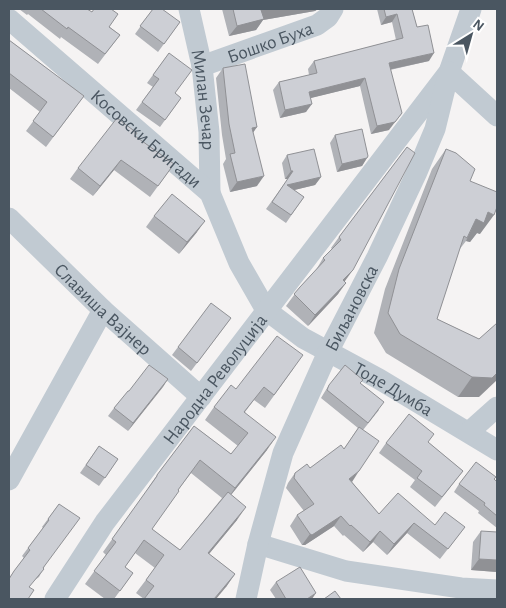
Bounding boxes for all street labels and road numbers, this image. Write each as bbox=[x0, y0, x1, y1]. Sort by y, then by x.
street label: Бошко Буха bbox=[225, 19, 316, 67]
street label: Милан Зечар bbox=[187, 47, 217, 150]
street label: Косовски Бригади bbox=[87, 86, 205, 192]
street label: Славиша Вајнер bbox=[50, 260, 155, 359]
street label: Биљановска bbox=[322, 262, 382, 355]
street label: Народна Револуција bbox=[160, 311, 272, 449]
street label: Тоде Думба bbox=[350, 359, 436, 420]

